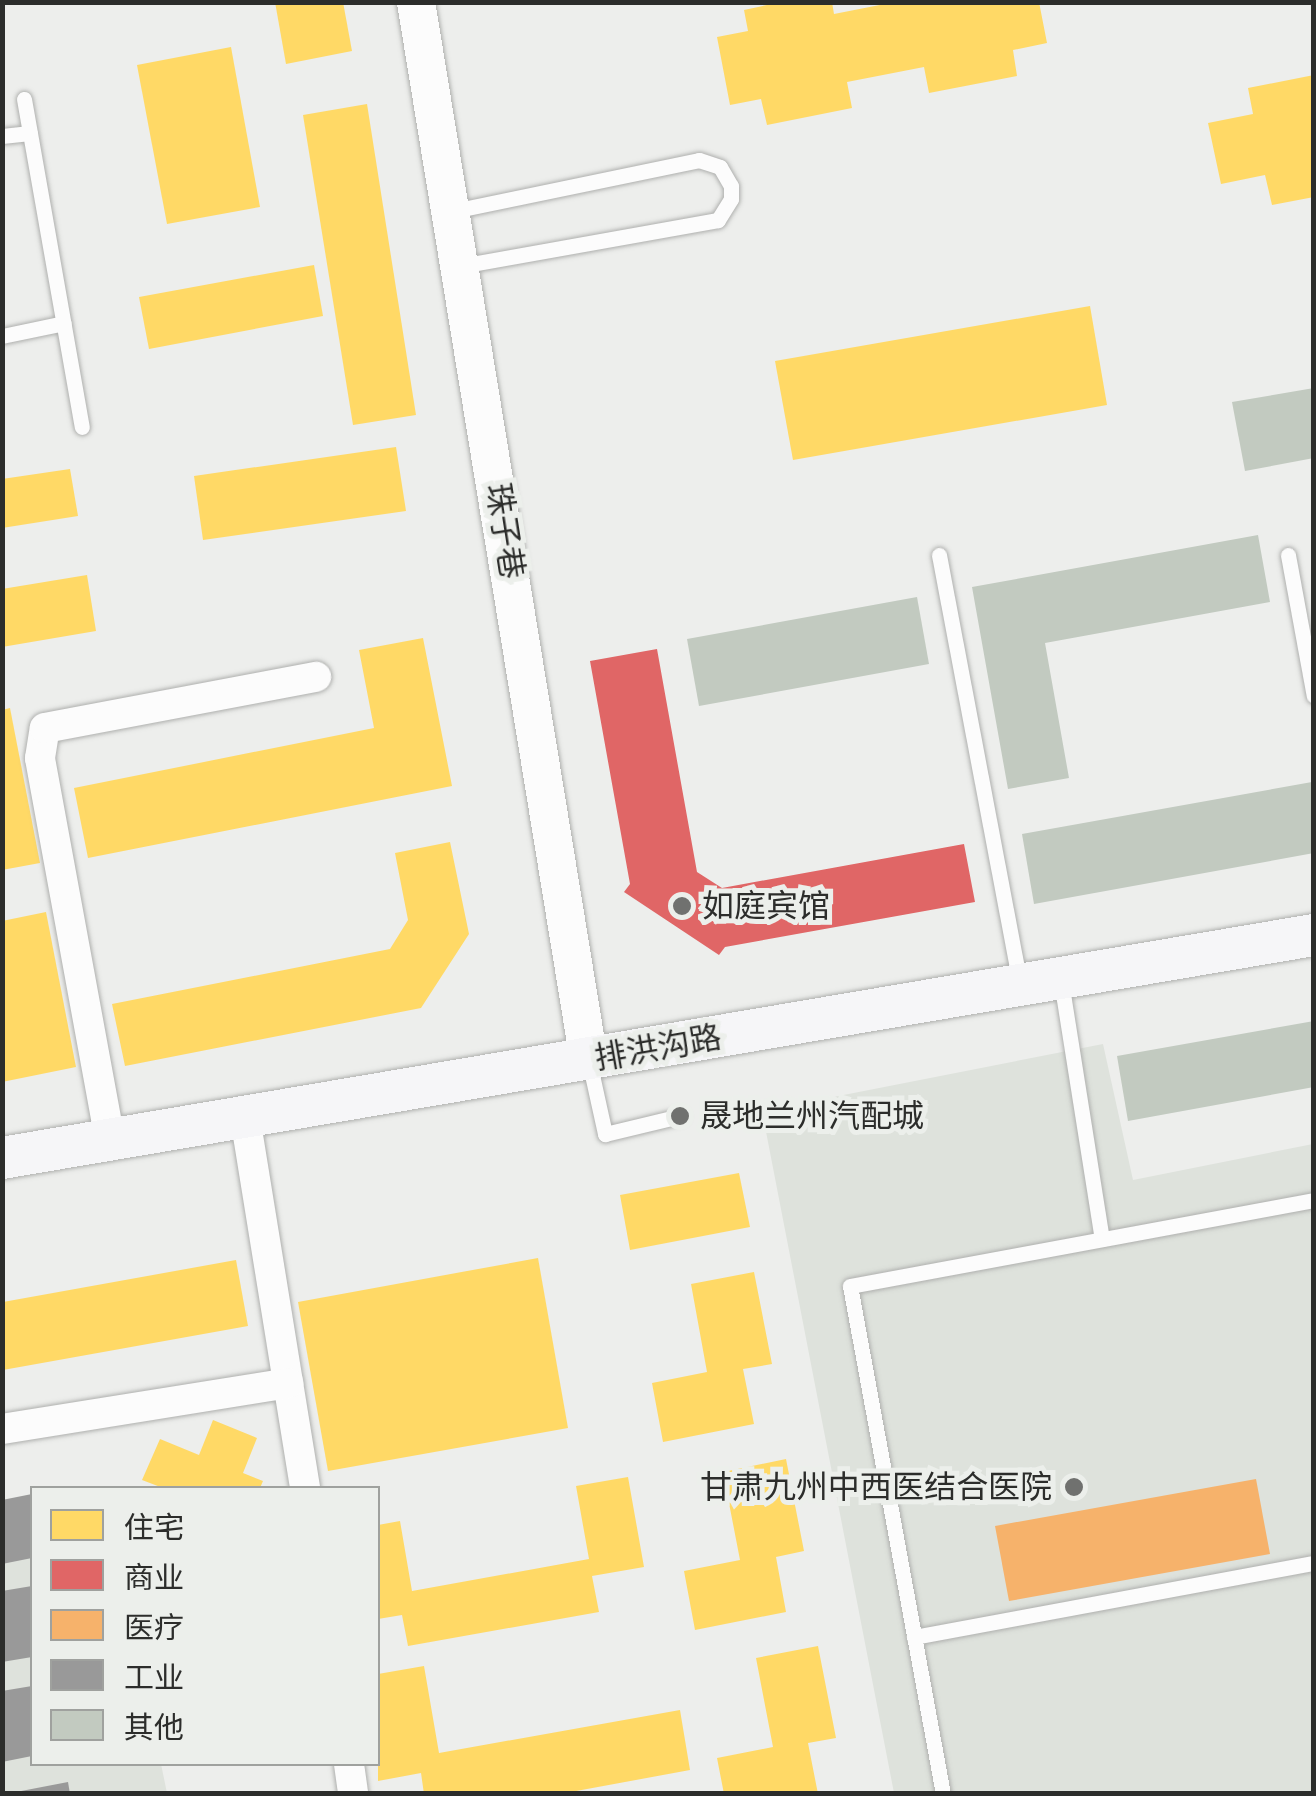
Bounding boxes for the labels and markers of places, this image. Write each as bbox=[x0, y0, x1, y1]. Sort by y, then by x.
place label: 如庭宾馆 bbox=[702, 887, 830, 925]
marker: 如庭宾馆 bbox=[671, 895, 693, 917]
place label: 晟地兰州汽配城 bbox=[700, 1097, 924, 1135]
marker: 晟地兰州汽配城 bbox=[669, 1105, 691, 1127]
place label: 甘肃九州中西医结合医院 bbox=[700, 1468, 1052, 1506]
marker: 甘肃九州中西医结合医院 bbox=[1061, 1474, 1087, 1500]

